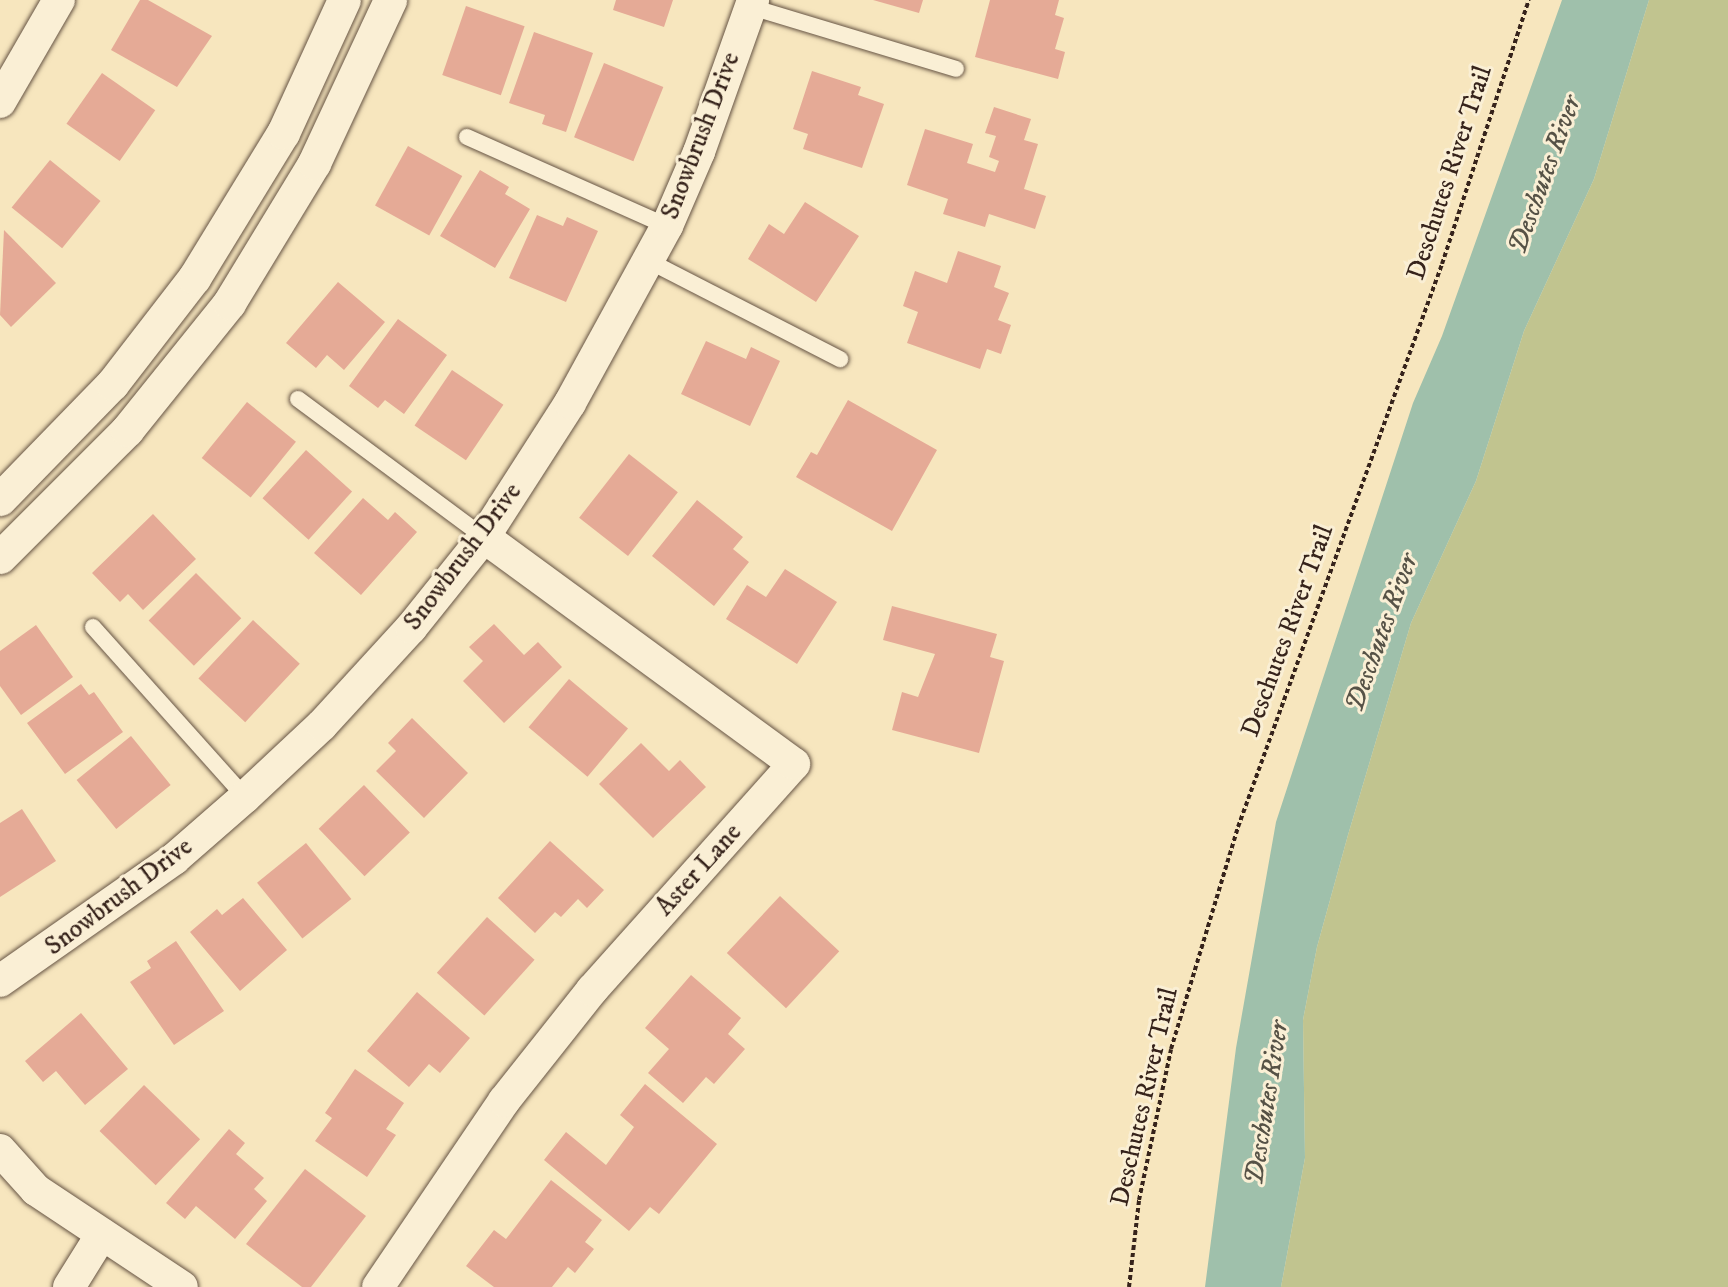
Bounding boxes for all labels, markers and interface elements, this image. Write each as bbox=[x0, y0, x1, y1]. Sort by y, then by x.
street label: Snowbrush Drive bbox=[655, 48, 747, 224]
street label: Deschutes River Trail bbox=[1401, 62, 1499, 284]
water label: Deschutes River bbox=[1501, 92, 1589, 258]
street label: Snowbrush Drive bbox=[397, 477, 529, 637]
street label: Deschutes River Trail bbox=[1235, 521, 1341, 741]
water label: Deschutes River bbox=[1338, 550, 1426, 716]
street label: Aster Lane bbox=[649, 817, 749, 923]
street label: Snowbrush Drive bbox=[39, 831, 199, 963]
street label: Deschutes River Trail bbox=[1105, 985, 1185, 1209]
water label: Deschutes River bbox=[1238, 1019, 1296, 1187]

